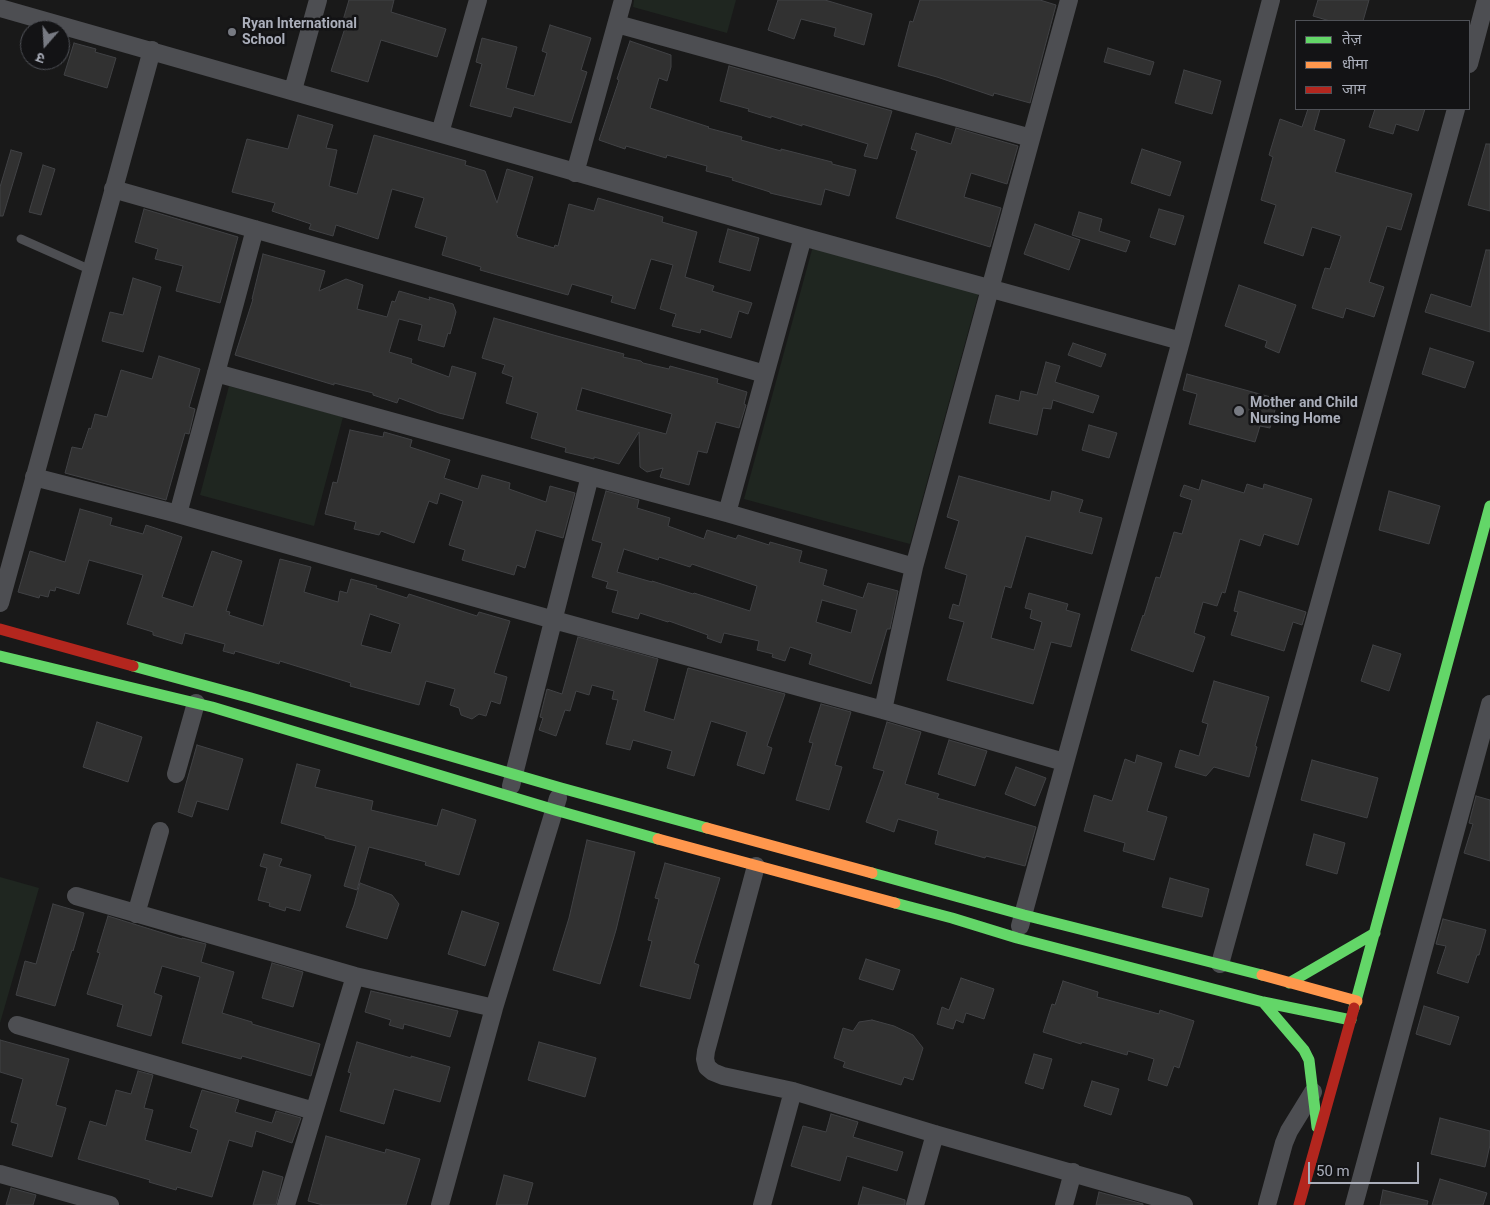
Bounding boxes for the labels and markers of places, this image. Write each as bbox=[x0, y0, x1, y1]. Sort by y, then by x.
place label: Ryan International School bbox=[242, 16, 357, 48]
marker: Ryan International School bbox=[226, 26, 238, 38]
place label: Mother and Child Nursing Home bbox=[1250, 395, 1358, 428]
marker: Mother and Child Nursing Home bbox=[1232, 404, 1246, 418]

